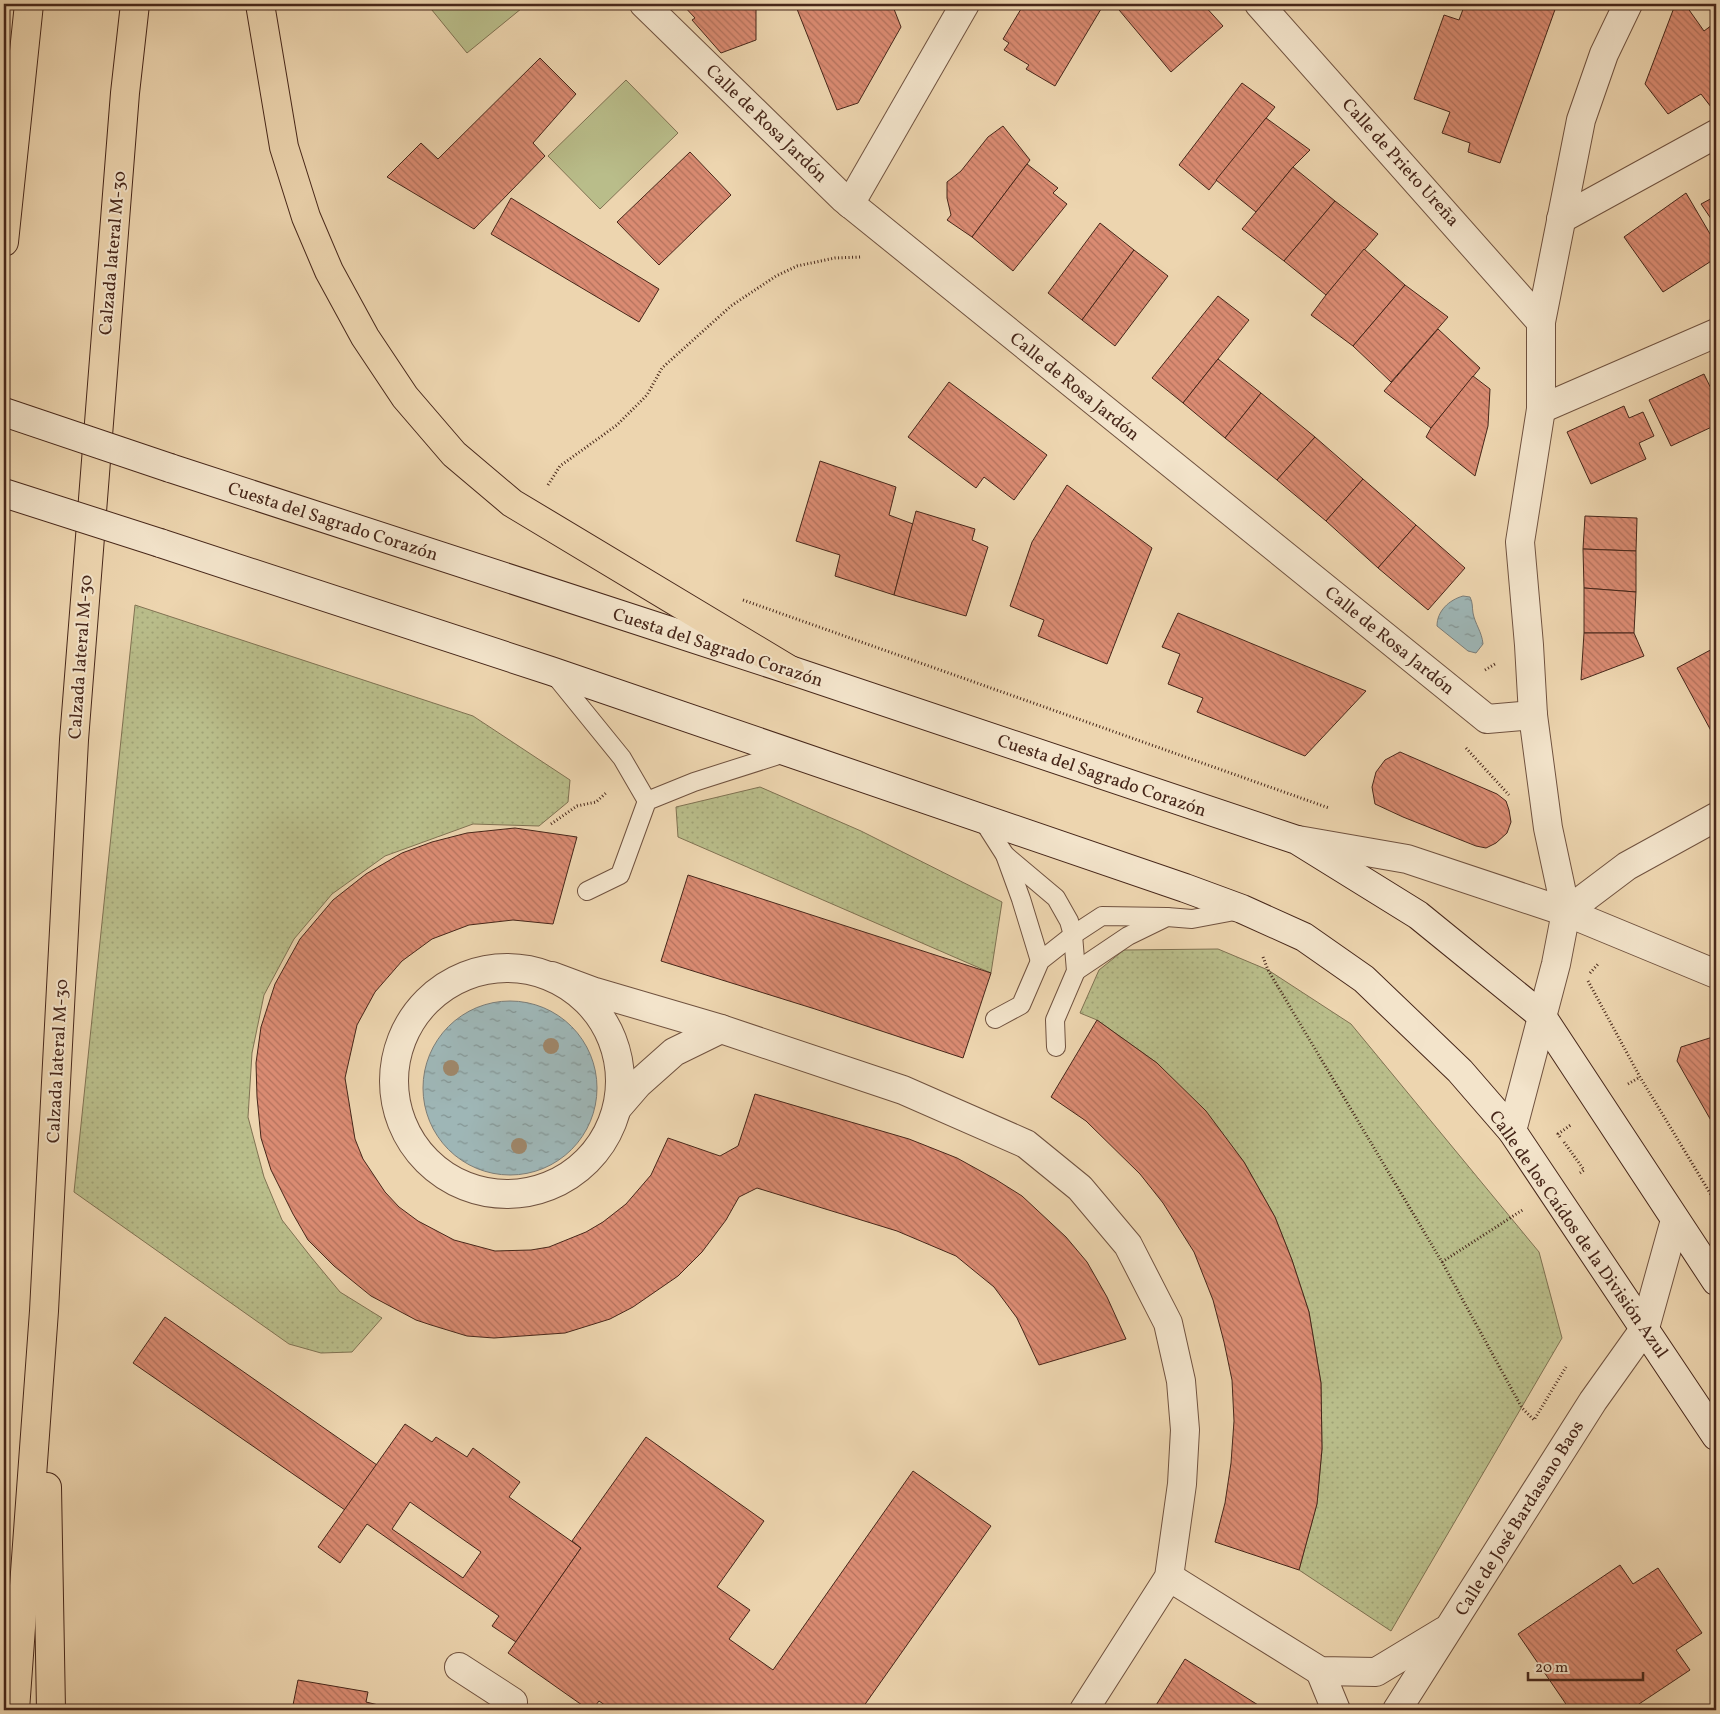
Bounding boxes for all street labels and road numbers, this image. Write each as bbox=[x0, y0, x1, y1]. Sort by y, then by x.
street label: Calle de Rosa Jardón bbox=[700, 59, 833, 189]
street label: Calle de Prieto Ureña bbox=[1335, 93, 1464, 233]
street label: Calzada lateral M-30 bbox=[94, 170, 133, 336]
street label: Calle de Rosa Jardón bbox=[1004, 327, 1145, 448]
street label: Cuesta del Sagrado Corazón bbox=[224, 477, 441, 568]
street label: Calzada lateral M-30 bbox=[63, 574, 100, 740]
street label: Calle de Rosa Jardón bbox=[1319, 581, 1460, 702]
street label: Cuesta del Sagrado Corazón bbox=[609, 603, 826, 694]
street label: Cuesta del Sagrado Corazón bbox=[994, 729, 1210, 824]
street label: Calzada lateral M-30 bbox=[42, 978, 75, 1144]
street label: Calle de los Caídos de la División Azul bbox=[1482, 1106, 1673, 1364]
street label: Calle de José Bardasano Baos bbox=[1450, 1416, 1591, 1621]

